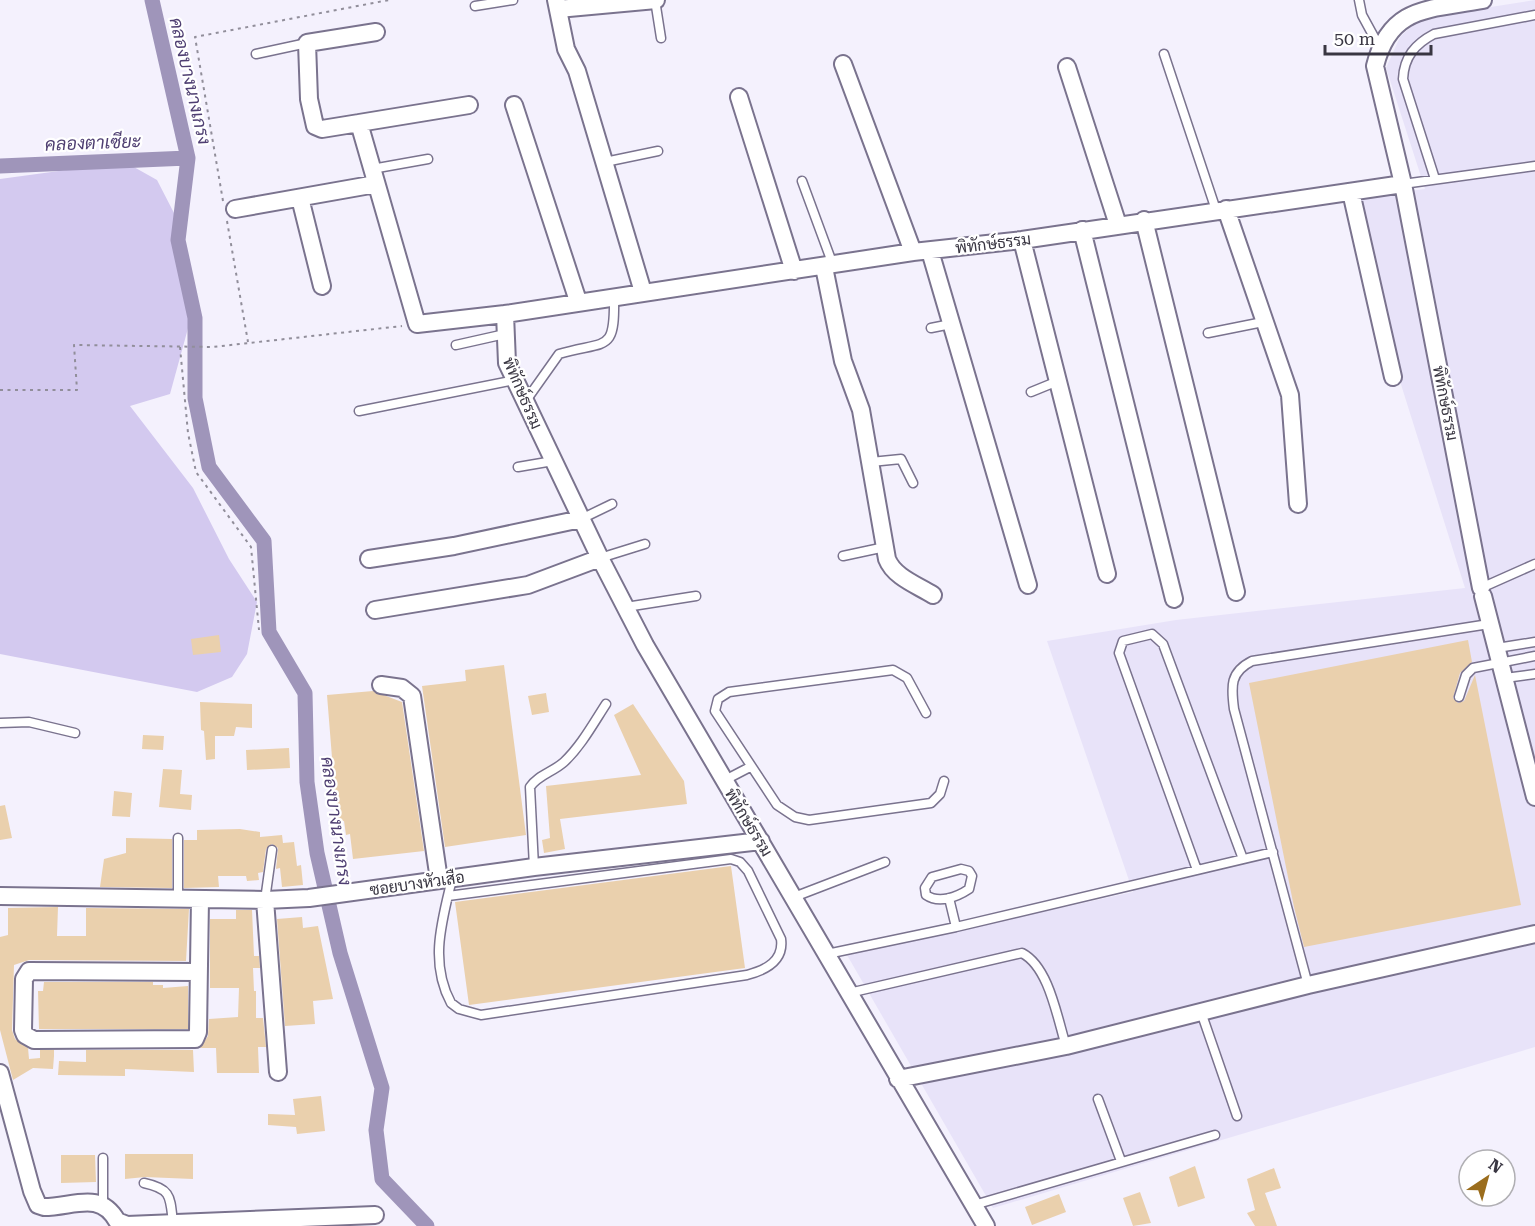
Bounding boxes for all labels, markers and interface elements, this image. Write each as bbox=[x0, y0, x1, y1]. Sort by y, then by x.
water label: คลองบางนางเกรง bbox=[166, 15, 215, 146]
scale bar bbox=[1325, 18, 1432, 56]
text: 50 m bbox=[1334, 28, 1375, 49]
water label: คลองตาเซียะ bbox=[44, 128, 142, 155]
street label: พิทักษ์ธรรม bbox=[954, 226, 1032, 258]
street label: พิทักษ์ธรรม bbox=[499, 353, 549, 432]
street label: พิทักษ์ธรรม bbox=[1429, 363, 1465, 442]
water label: คลองบางนางเกรง bbox=[317, 755, 356, 887]
street label: พิทักษ์ธรรม bbox=[721, 783, 779, 860]
street label: ซอยบางหัวเสือ bbox=[368, 866, 466, 900]
north arrow bbox=[1457, 1148, 1517, 1208]
text: N bbox=[1485, 1155, 1506, 1178]

